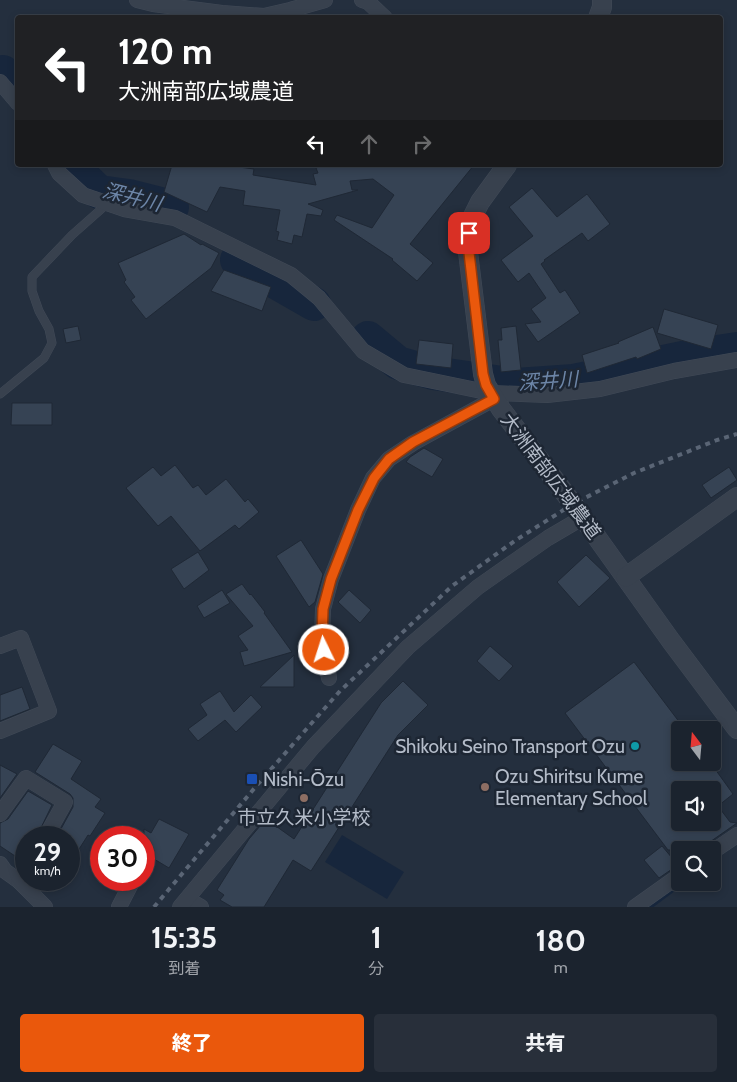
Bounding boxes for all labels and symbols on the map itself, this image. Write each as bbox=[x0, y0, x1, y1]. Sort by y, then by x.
water label: 深井川 bbox=[100, 178, 166, 216]
pin bbox=[448, 212, 490, 254]
water label: 深井川 bbox=[517, 367, 581, 395]
street label: 大洲南部広域農道 bbox=[496, 408, 606, 544]
position arrow bbox=[297, 623, 349, 675]
north arrow bbox=[671, 721, 721, 771]
place label: Shikoku Seino Transport Ozu bbox=[395, 735, 625, 758]
marker: Shikoku Seino Transport Ozu bbox=[629, 740, 641, 752]
place label: Ozu Shiritsu Kume Elementary School bbox=[495, 765, 648, 810]
place label: Nishi-Ōzu bbox=[263, 768, 344, 791]
marker: Nishi-Ōzu bbox=[245, 772, 259, 786]
marker: Ozu Shiritsu Kume Elementary School bbox=[479, 781, 491, 793]
marker: 市立久米小学校 bbox=[298, 792, 310, 804]
place label: 市立久米小学校 bbox=[237, 806, 371, 829]
speed limit sign: 30 bbox=[90, 826, 155, 891]

